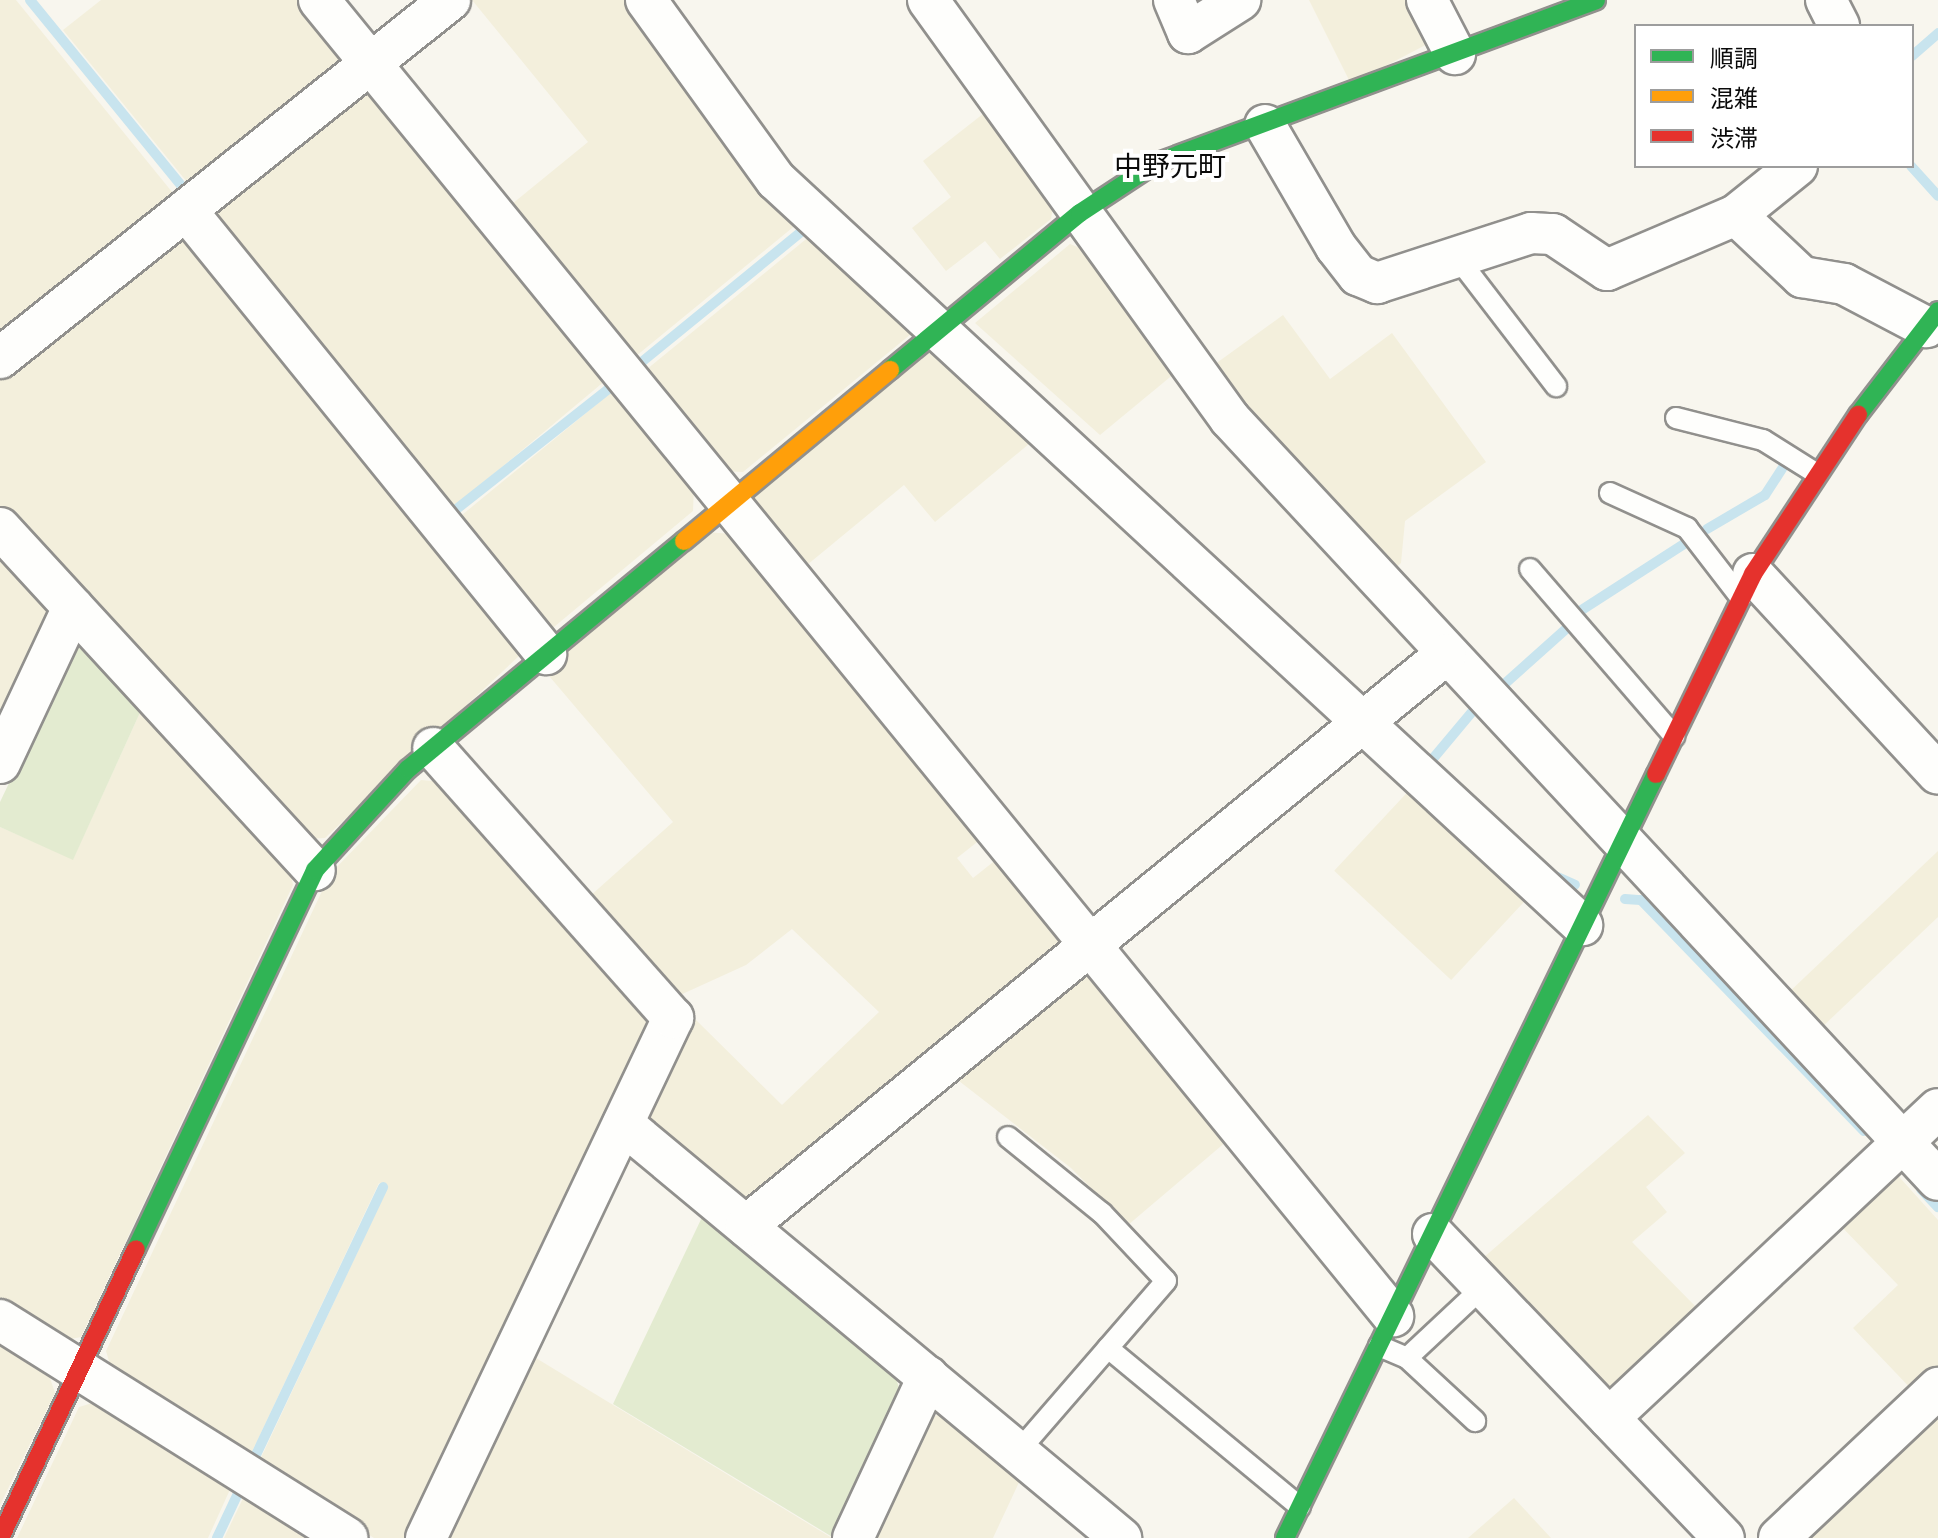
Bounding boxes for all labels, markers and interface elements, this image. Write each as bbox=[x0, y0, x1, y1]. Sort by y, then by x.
legend bbox=[1634, 24, 1914, 168]
text: 順調 bbox=[1710, 41, 1758, 73]
text: 混雑 bbox=[1710, 81, 1758, 113]
text: 渋滞 bbox=[1710, 121, 1758, 153]
district label: 中野元町 bbox=[1114, 148, 1226, 182]

